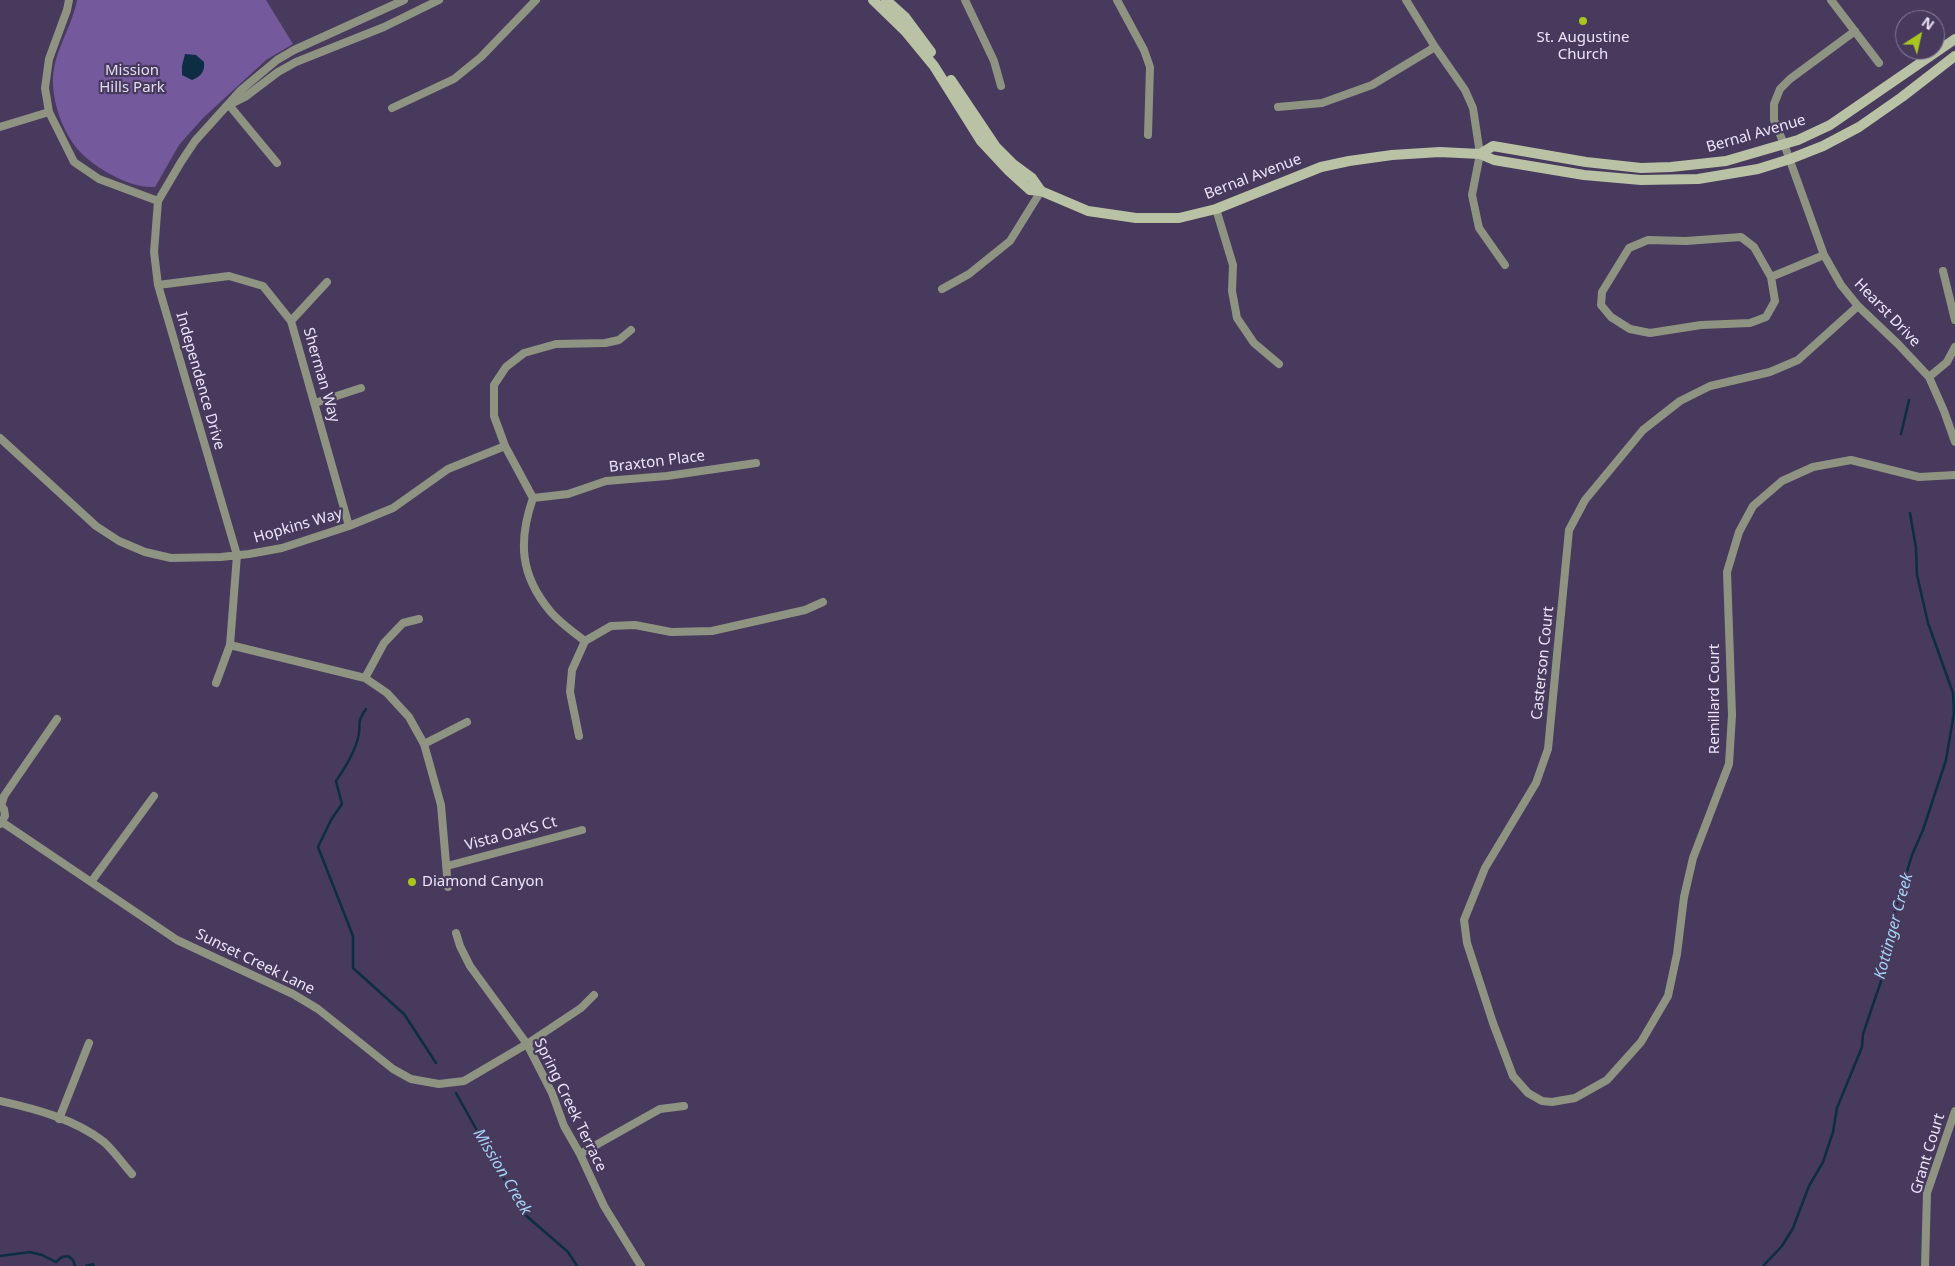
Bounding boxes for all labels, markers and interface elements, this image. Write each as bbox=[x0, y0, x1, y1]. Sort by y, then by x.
north arrow bbox=[1895, 10, 1945, 60]
text: N bbox=[1918, 12, 1938, 34]
marker: St. Augustine Church bbox=[1577, 15, 1589, 27]
place label: St. Augustine Church bbox=[1536, 29, 1630, 64]
park label: Mission Hills Park bbox=[99, 62, 165, 97]
street label: Bernal Avenue bbox=[1704, 111, 1808, 157]
street label: Bernal Avenue bbox=[1202, 150, 1304, 204]
street label: Hearst Drive bbox=[1850, 275, 1924, 351]
street label: Independence Drive bbox=[172, 310, 228, 452]
street label: Sherman Way bbox=[299, 326, 343, 424]
street label: Braxton Place bbox=[608, 447, 706, 477]
street label: Hopkins Way bbox=[252, 505, 344, 547]
street label: Casterson Court bbox=[1528, 605, 1558, 721]
street label: Remillard Court bbox=[1706, 644, 1724, 754]
street label: Vista OaKS Ct bbox=[463, 813, 559, 855]
water label: Kottinger Creek bbox=[1871, 871, 1917, 981]
place label: Diamond Canyon bbox=[422, 873, 544, 891]
marker: Diamond Canyon bbox=[406, 876, 418, 888]
street label: Sunset Creek Lane bbox=[193, 925, 317, 999]
street label: Spring Creek Terrace bbox=[530, 1035, 610, 1175]
street label: Grant Court bbox=[1907, 1112, 1949, 1196]
water label: Mission Creek bbox=[469, 1125, 535, 1219]

